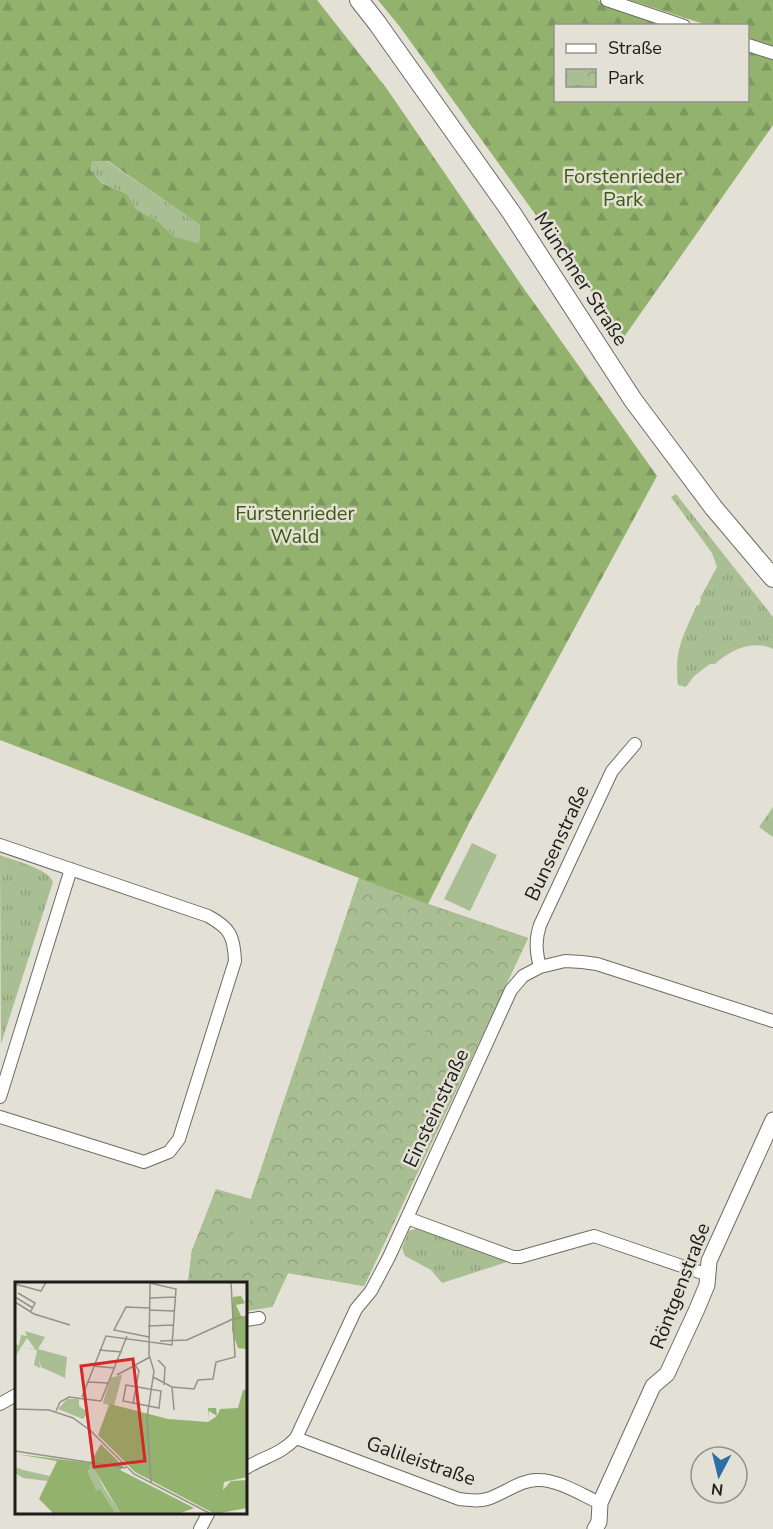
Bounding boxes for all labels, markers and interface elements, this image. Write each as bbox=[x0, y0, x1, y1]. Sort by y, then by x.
legend bbox=[554, 24, 749, 102]
text: Straße bbox=[608, 36, 662, 60]
text: Park bbox=[608, 66, 645, 90]
park label: Forstenrieder Park bbox=[563, 163, 683, 213]
street label: Münchner Straße bbox=[528, 207, 634, 351]
park label: Fürstenrieder Wald bbox=[235, 500, 355, 550]
street label: Bunsenstraße bbox=[518, 781, 596, 905]
street label: Einsteinstraße bbox=[397, 1044, 475, 1172]
street label: Röntgenstraße bbox=[643, 1219, 717, 1353]
inset map bbox=[15, 1282, 248, 1514]
street label: Galileistraße bbox=[363, 1430, 479, 1492]
north arrow bbox=[689, 1445, 749, 1505]
text: N bbox=[710, 1477, 725, 1501]

